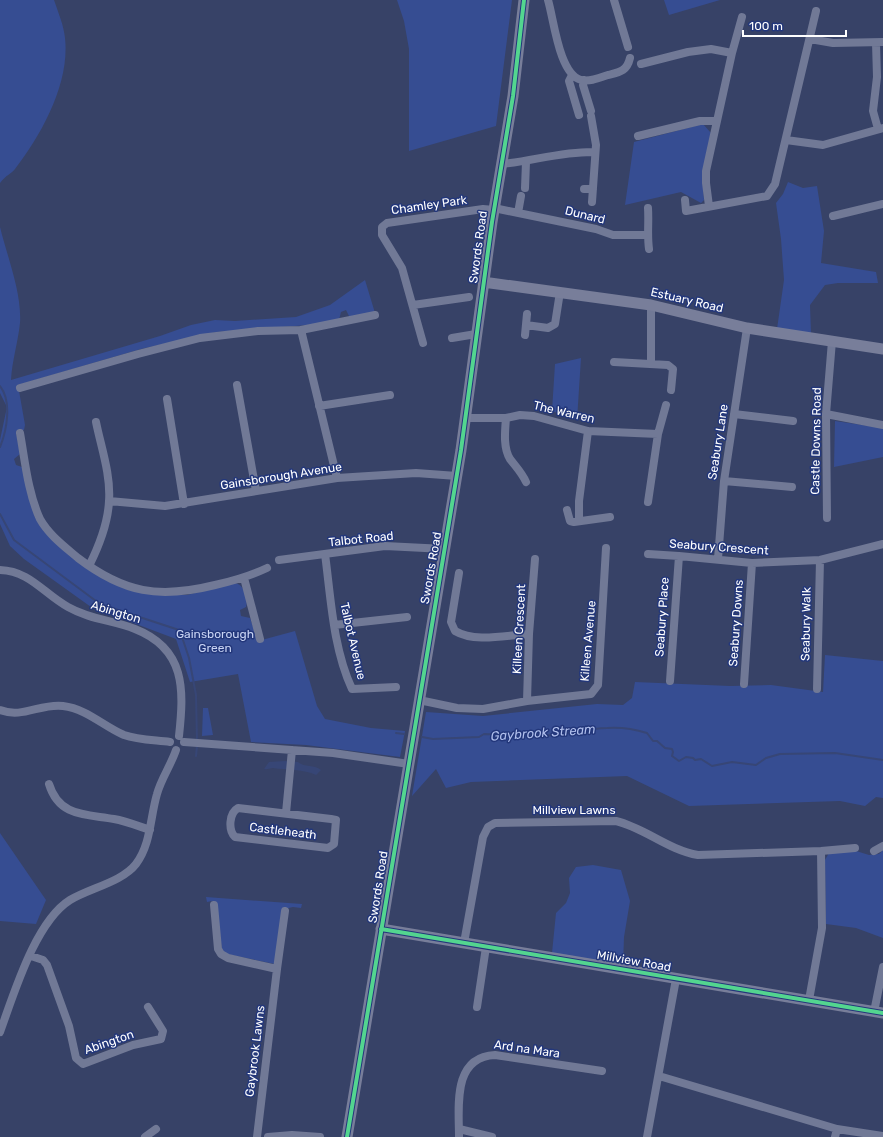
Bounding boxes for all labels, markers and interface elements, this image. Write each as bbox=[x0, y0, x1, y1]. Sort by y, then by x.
scale bar bbox=[743, 12, 846, 38]
text: 100 m bbox=[749, 19, 783, 33]
street label: Chamley Park bbox=[390, 193, 468, 217]
street label: Dunard bbox=[563, 203, 607, 227]
street label: Swords Road bbox=[466, 210, 490, 284]
street label: Estuary Road bbox=[649, 285, 725, 315]
street label: Castle Downs Road bbox=[808, 387, 824, 495]
street label: The Warren bbox=[532, 398, 596, 426]
street label: Seabury Lane bbox=[705, 403, 731, 481]
street label: Gainsborough Avenue bbox=[219, 459, 343, 493]
street label: Talbot Road bbox=[328, 529, 394, 549]
street label: Swords Road bbox=[418, 531, 444, 605]
street label: Seabury Crescent bbox=[669, 537, 769, 557]
street label: Seabury Place bbox=[652, 577, 672, 657]
street label: Seabury Downs bbox=[726, 579, 746, 667]
street label: Killeen Crescent bbox=[510, 583, 528, 674]
street label: Seabury Walk bbox=[798, 586, 814, 661]
street label: Abington bbox=[89, 598, 143, 626]
street label: Killeen Avenue bbox=[577, 600, 599, 682]
street label: Talbot Avenue bbox=[337, 601, 369, 681]
park label: Gainsborough Green bbox=[176, 627, 254, 655]
water label: Gaybrook Stream bbox=[490, 721, 596, 744]
street label: Millview Lawns bbox=[532, 803, 616, 817]
street label: Castleheath bbox=[249, 820, 317, 842]
street label: Swords Road bbox=[365, 850, 391, 924]
street label: Millview Road bbox=[596, 948, 672, 974]
street label: Gaybrook Lawns bbox=[242, 1004, 268, 1098]
street label: Abington bbox=[82, 1027, 136, 1057]
street label: Ard na Mara bbox=[493, 1037, 561, 1061]

